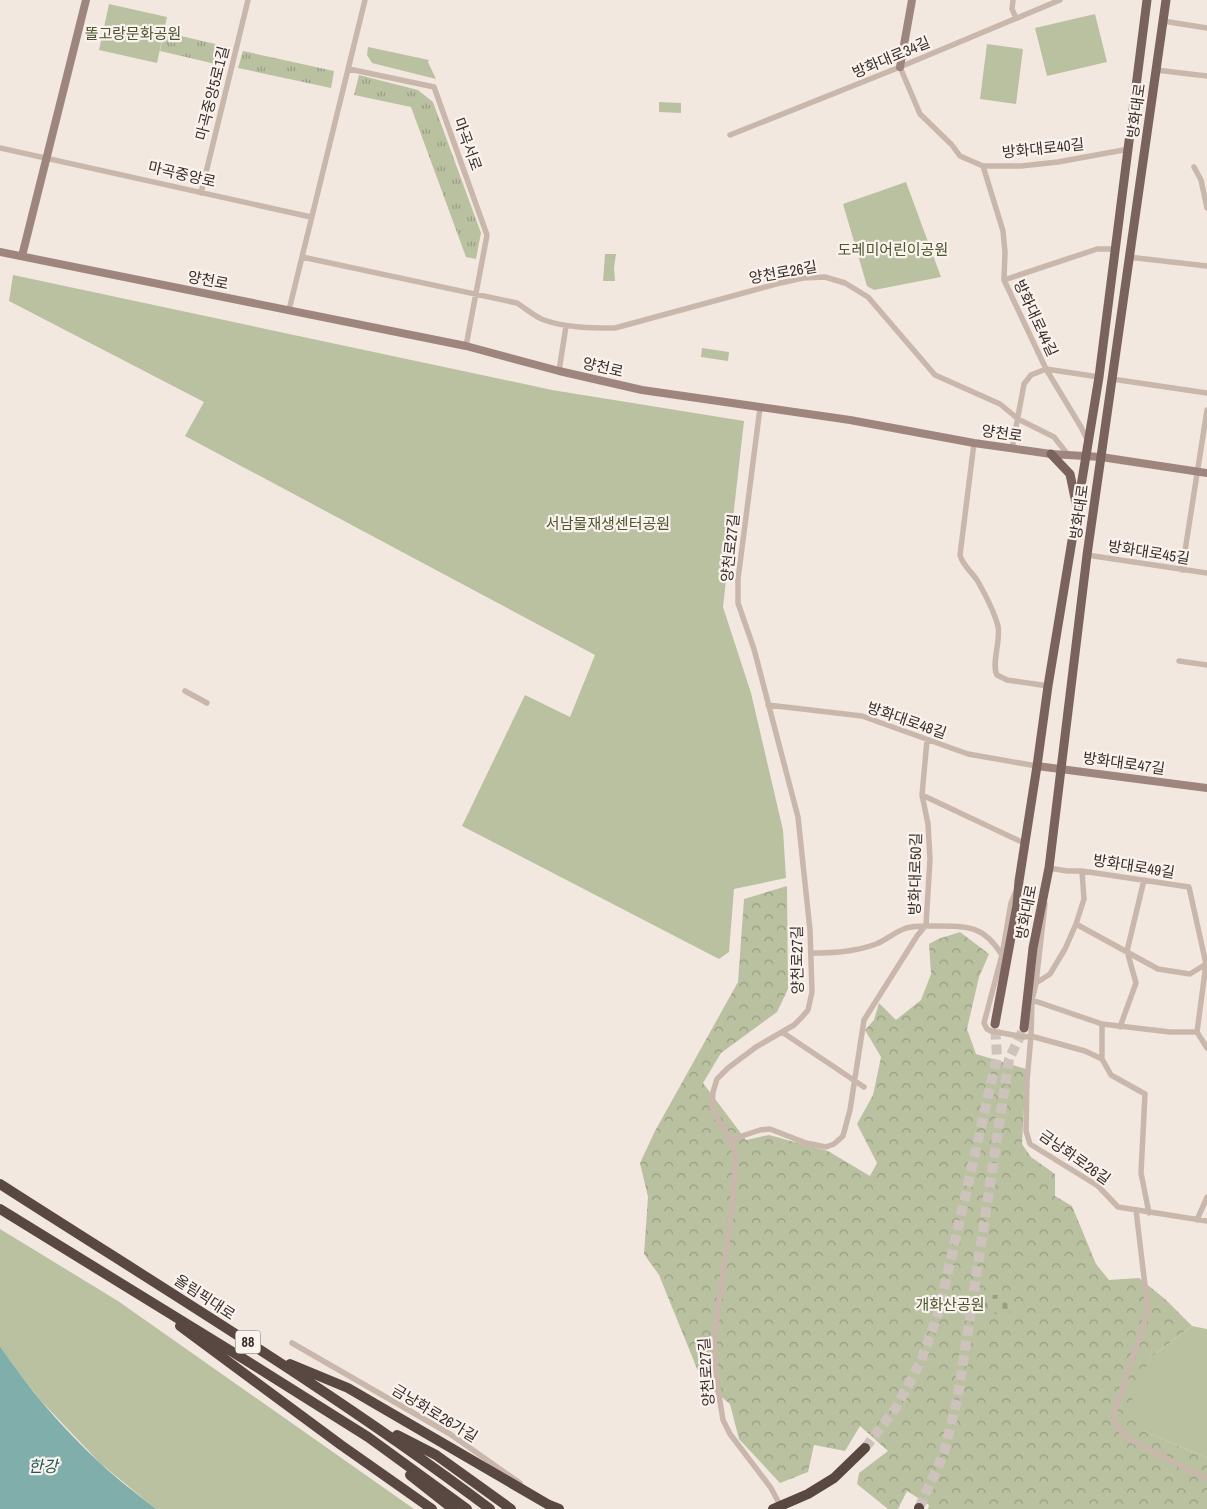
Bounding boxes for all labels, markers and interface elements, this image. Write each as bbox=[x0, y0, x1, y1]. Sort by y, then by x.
park label: 똘고랑문화공원 bbox=[85, 23, 181, 44]
street label: 방화대로34길 bbox=[849, 31, 933, 83]
street label: 마곡중앙5로1길 bbox=[190, 44, 234, 142]
street label: 방화대로 bbox=[1122, 82, 1150, 140]
street label: 마곡서로 bbox=[449, 114, 487, 174]
street label: 방화대로40길 bbox=[1001, 133, 1085, 163]
street label: 마곡중앙로 bbox=[146, 156, 218, 192]
park label: 도레미어린이공원 bbox=[838, 239, 948, 260]
street label: 양천로26길 bbox=[747, 256, 819, 288]
street label: 양천로 bbox=[186, 266, 230, 294]
street label: 방화대로44길 bbox=[1009, 276, 1063, 360]
street label: 양천로 bbox=[580, 352, 626, 382]
street label: 양천로 bbox=[980, 420, 1024, 446]
street label: 방화대로 bbox=[1065, 483, 1093, 541]
park label: 서남물재생센터공원 bbox=[546, 513, 670, 534]
street label: 양천로27길 bbox=[716, 513, 744, 583]
street label: 방화대로45길 bbox=[1107, 535, 1191, 569]
street label: 방화대로48길 bbox=[864, 697, 950, 743]
street label: 방화대로47길 bbox=[1082, 747, 1166, 779]
street label: 방화대로50길 bbox=[904, 832, 926, 916]
street label: 방화대로49길 bbox=[1092, 849, 1176, 883]
street label: 방화대로 bbox=[1010, 883, 1042, 941]
street label: 양천로27길 bbox=[786, 925, 808, 995]
street label: 금낭화로26길 bbox=[1035, 1125, 1115, 1189]
street label: 올림픽대로 bbox=[170, 1269, 240, 1325]
park label: 개화산공원 bbox=[915, 1294, 985, 1315]
road number: 88 bbox=[236, 1330, 260, 1354]
street label: 양천로27길 bbox=[693, 1337, 719, 1407]
street label: 금낭화로26가길 bbox=[388, 1379, 482, 1447]
water label: 한강 bbox=[28, 1455, 60, 1477]

